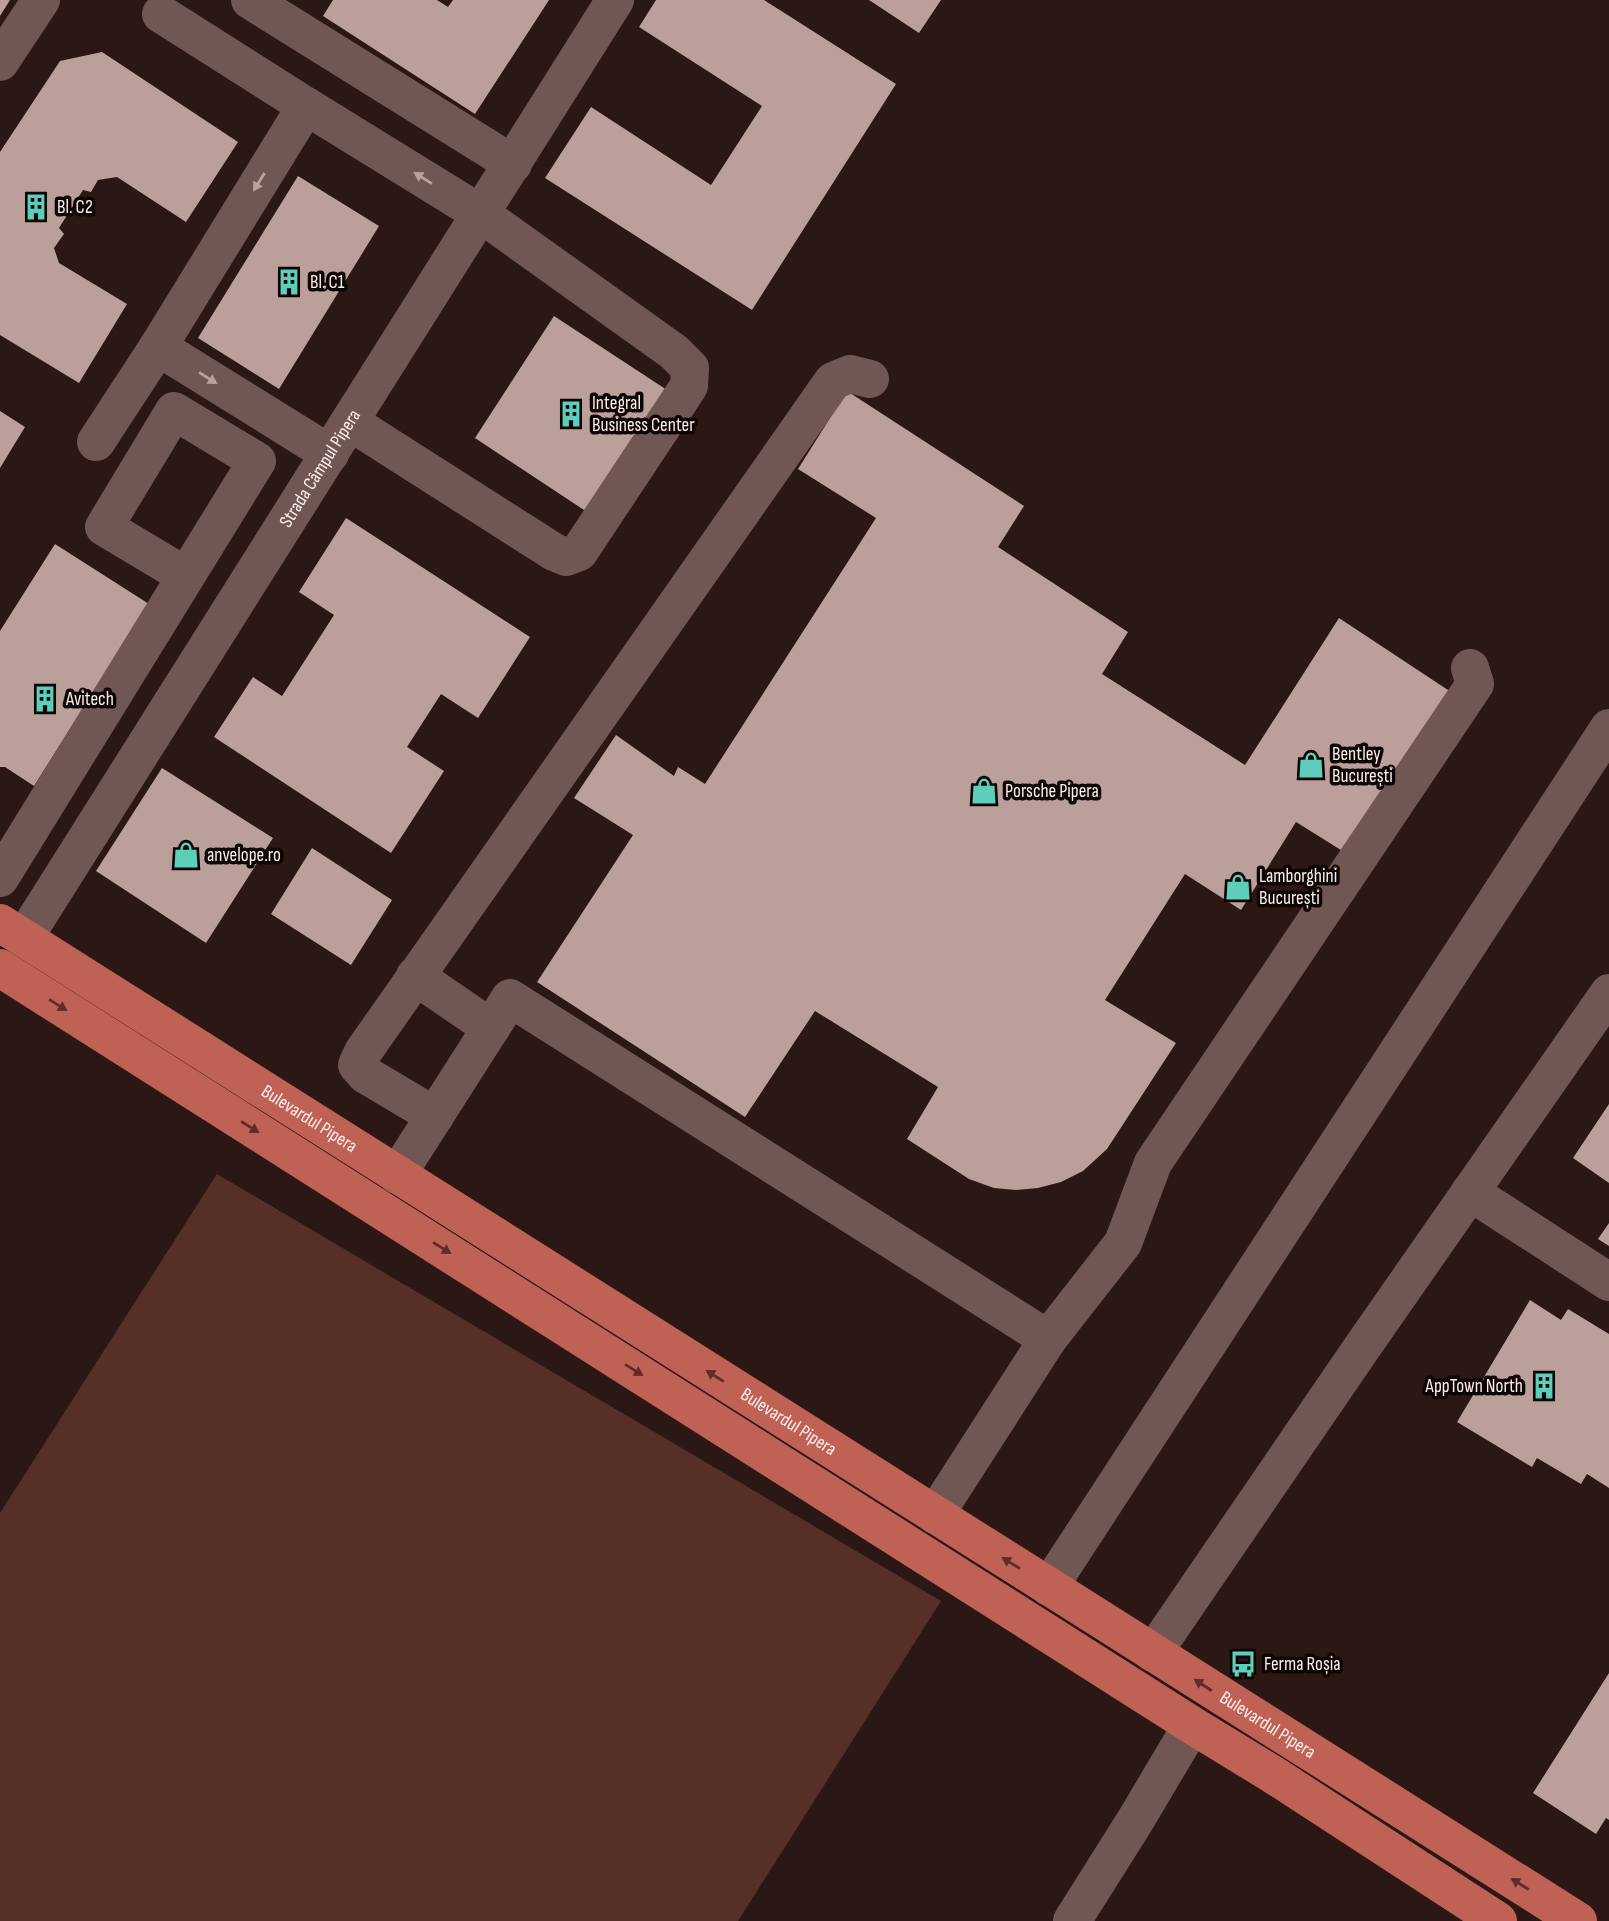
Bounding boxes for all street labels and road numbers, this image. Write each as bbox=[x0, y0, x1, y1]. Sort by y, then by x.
street label: Strada Câmpul Pipera bbox=[274, 405, 366, 532]
street label: Bulevardul Pipera bbox=[257, 1080, 362, 1158]
street label: Bulevardul Pipera bbox=[736, 1383, 841, 1461]
street label: Bulevardul Pipera bbox=[1215, 1686, 1320, 1764]

